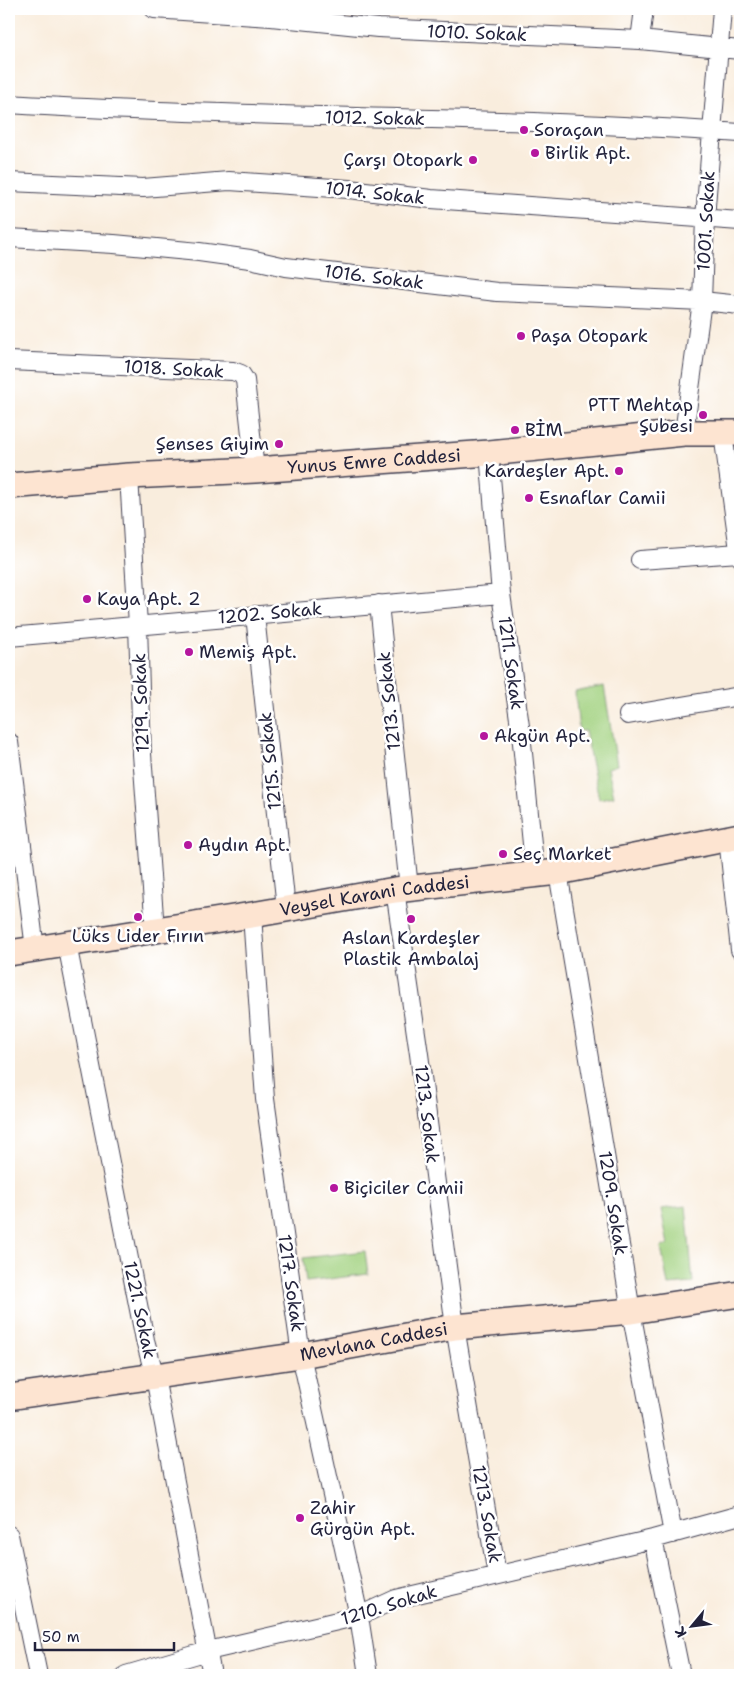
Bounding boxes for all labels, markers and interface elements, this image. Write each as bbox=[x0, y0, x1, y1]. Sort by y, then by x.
street label: 1010. Sokak bbox=[427, 19, 527, 47]
street label: 1012. Sokak bbox=[325, 105, 425, 131]
place label: Soraçan bbox=[534, 118, 604, 142]
marker: Soraçan bbox=[518, 124, 530, 136]
place label: Birlik Apt. bbox=[545, 141, 630, 165]
marker: Birlik Apt. bbox=[529, 147, 541, 159]
place label: Çarşı Otopark bbox=[343, 148, 463, 172]
marker: Çarşı Otopark bbox=[467, 154, 479, 166]
street label: 1001. Sokak bbox=[691, 170, 721, 272]
street label: 1014. Sokak bbox=[324, 176, 426, 210]
street label: 1016. Sokak bbox=[323, 259, 425, 295]
place label: Paşa Otopark bbox=[531, 324, 648, 348]
marker: Paşa Otopark bbox=[515, 330, 527, 342]
street label: 1018. Sokak bbox=[123, 354, 225, 384]
place label: PTT Mehtap Şubesi bbox=[588, 393, 693, 438]
marker: PTT Mehtap Şubesi bbox=[697, 409, 709, 421]
place label: BİM bbox=[525, 418, 563, 442]
marker: BİM bbox=[509, 424, 521, 436]
place label: Şenses Giyim bbox=[156, 432, 269, 456]
marker: Şenses Giyim bbox=[273, 438, 285, 450]
street label: Yunus Emre Caddesi bbox=[287, 443, 462, 480]
place label: Kardeşler Apt. bbox=[484, 459, 609, 483]
marker: Kardeşler Apt. bbox=[613, 465, 625, 477]
place label: Esnaflar Camii bbox=[539, 486, 666, 510]
marker: Esnaflar Camii bbox=[523, 492, 535, 504]
place label: Kaya Apt. 2 bbox=[97, 587, 201, 611]
marker: Kaya Apt. 2 bbox=[81, 593, 93, 605]
street label: 1202. Sokak bbox=[217, 596, 323, 630]
street label: 1211. Sokak bbox=[493, 615, 529, 711]
place label: Memiş Apt. bbox=[199, 640, 297, 664]
marker: Memiş Apt. bbox=[183, 646, 195, 658]
street label: 1213. Sokak bbox=[372, 650, 406, 752]
street label: 1219. Sokak bbox=[127, 653, 155, 753]
street label: 1215. Sokak bbox=[253, 711, 287, 811]
place label: Akgün Apt. bbox=[494, 724, 590, 748]
marker: Akgün Apt. bbox=[478, 730, 490, 742]
place label: Aydın Apt. bbox=[198, 833, 290, 857]
marker: Aydın Apt. bbox=[182, 839, 194, 851]
place label: Seç Market bbox=[513, 842, 612, 866]
marker: Seç Market bbox=[497, 848, 509, 860]
street label: Veysel Karani Caddesi bbox=[278, 870, 471, 922]
marker: Lüks Lider Fırın bbox=[132, 911, 144, 923]
marker: Aslan Kardeşler Plastik Ambalaj bbox=[405, 913, 417, 925]
place label: Lüks Lider Fırın bbox=[72, 924, 204, 948]
place label: Aslan Kardeşler Plastik Ambalaj bbox=[342, 926, 480, 971]
street label: 1213. Sokak bbox=[409, 1063, 445, 1165]
street label: 1209. Sokak bbox=[593, 1149, 633, 1257]
place label: Biçiciler Camii bbox=[344, 1176, 464, 1200]
marker: Biçiciler Camii bbox=[328, 1182, 340, 1194]
street label: 1217. Sokak bbox=[272, 1233, 310, 1333]
street label: 1221. Sokak bbox=[118, 1259, 162, 1361]
street label: Mevlana Caddesi bbox=[298, 1317, 450, 1367]
street label: 1213. Sokak bbox=[467, 1463, 507, 1565]
place label: Zahir Gürgün Apt. bbox=[310, 1496, 415, 1541]
marker: Zahir Gürgün Apt. bbox=[294, 1512, 306, 1524]
street label: 1210. Sokak bbox=[338, 1579, 440, 1631]
north arrow bbox=[666, 1602, 716, 1652]
scale bar bbox=[35, 1619, 174, 1651]
text: K bbox=[670, 1623, 691, 1641]
text: 50 m bbox=[42, 1627, 80, 1647]

